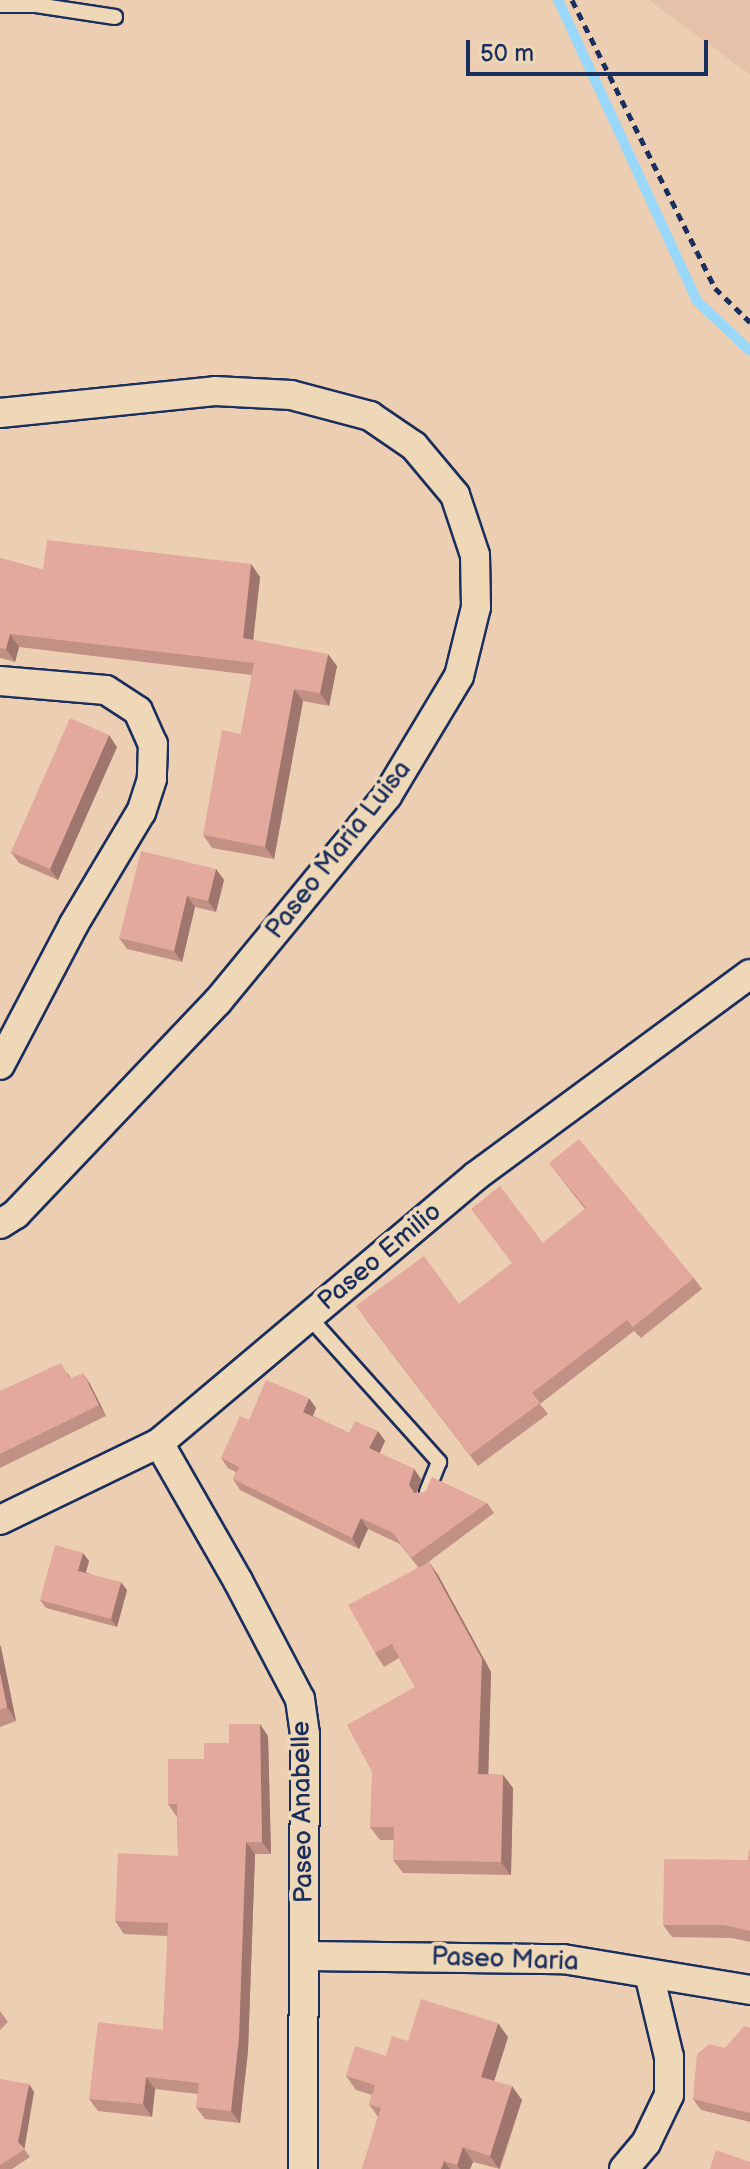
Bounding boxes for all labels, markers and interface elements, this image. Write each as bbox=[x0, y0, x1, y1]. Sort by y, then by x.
scale bar bbox=[470, 24, 712, 74]
text: 50 m bbox=[480, 39, 534, 68]
street label: Paseo Maria Luisa bbox=[260, 755, 418, 945]
street label: Paseo Emilio bbox=[312, 1196, 448, 1318]
street label: Paseo Anabelle bbox=[286, 1721, 320, 1903]
street label: Paseo Maria bbox=[431, 1942, 579, 1978]

